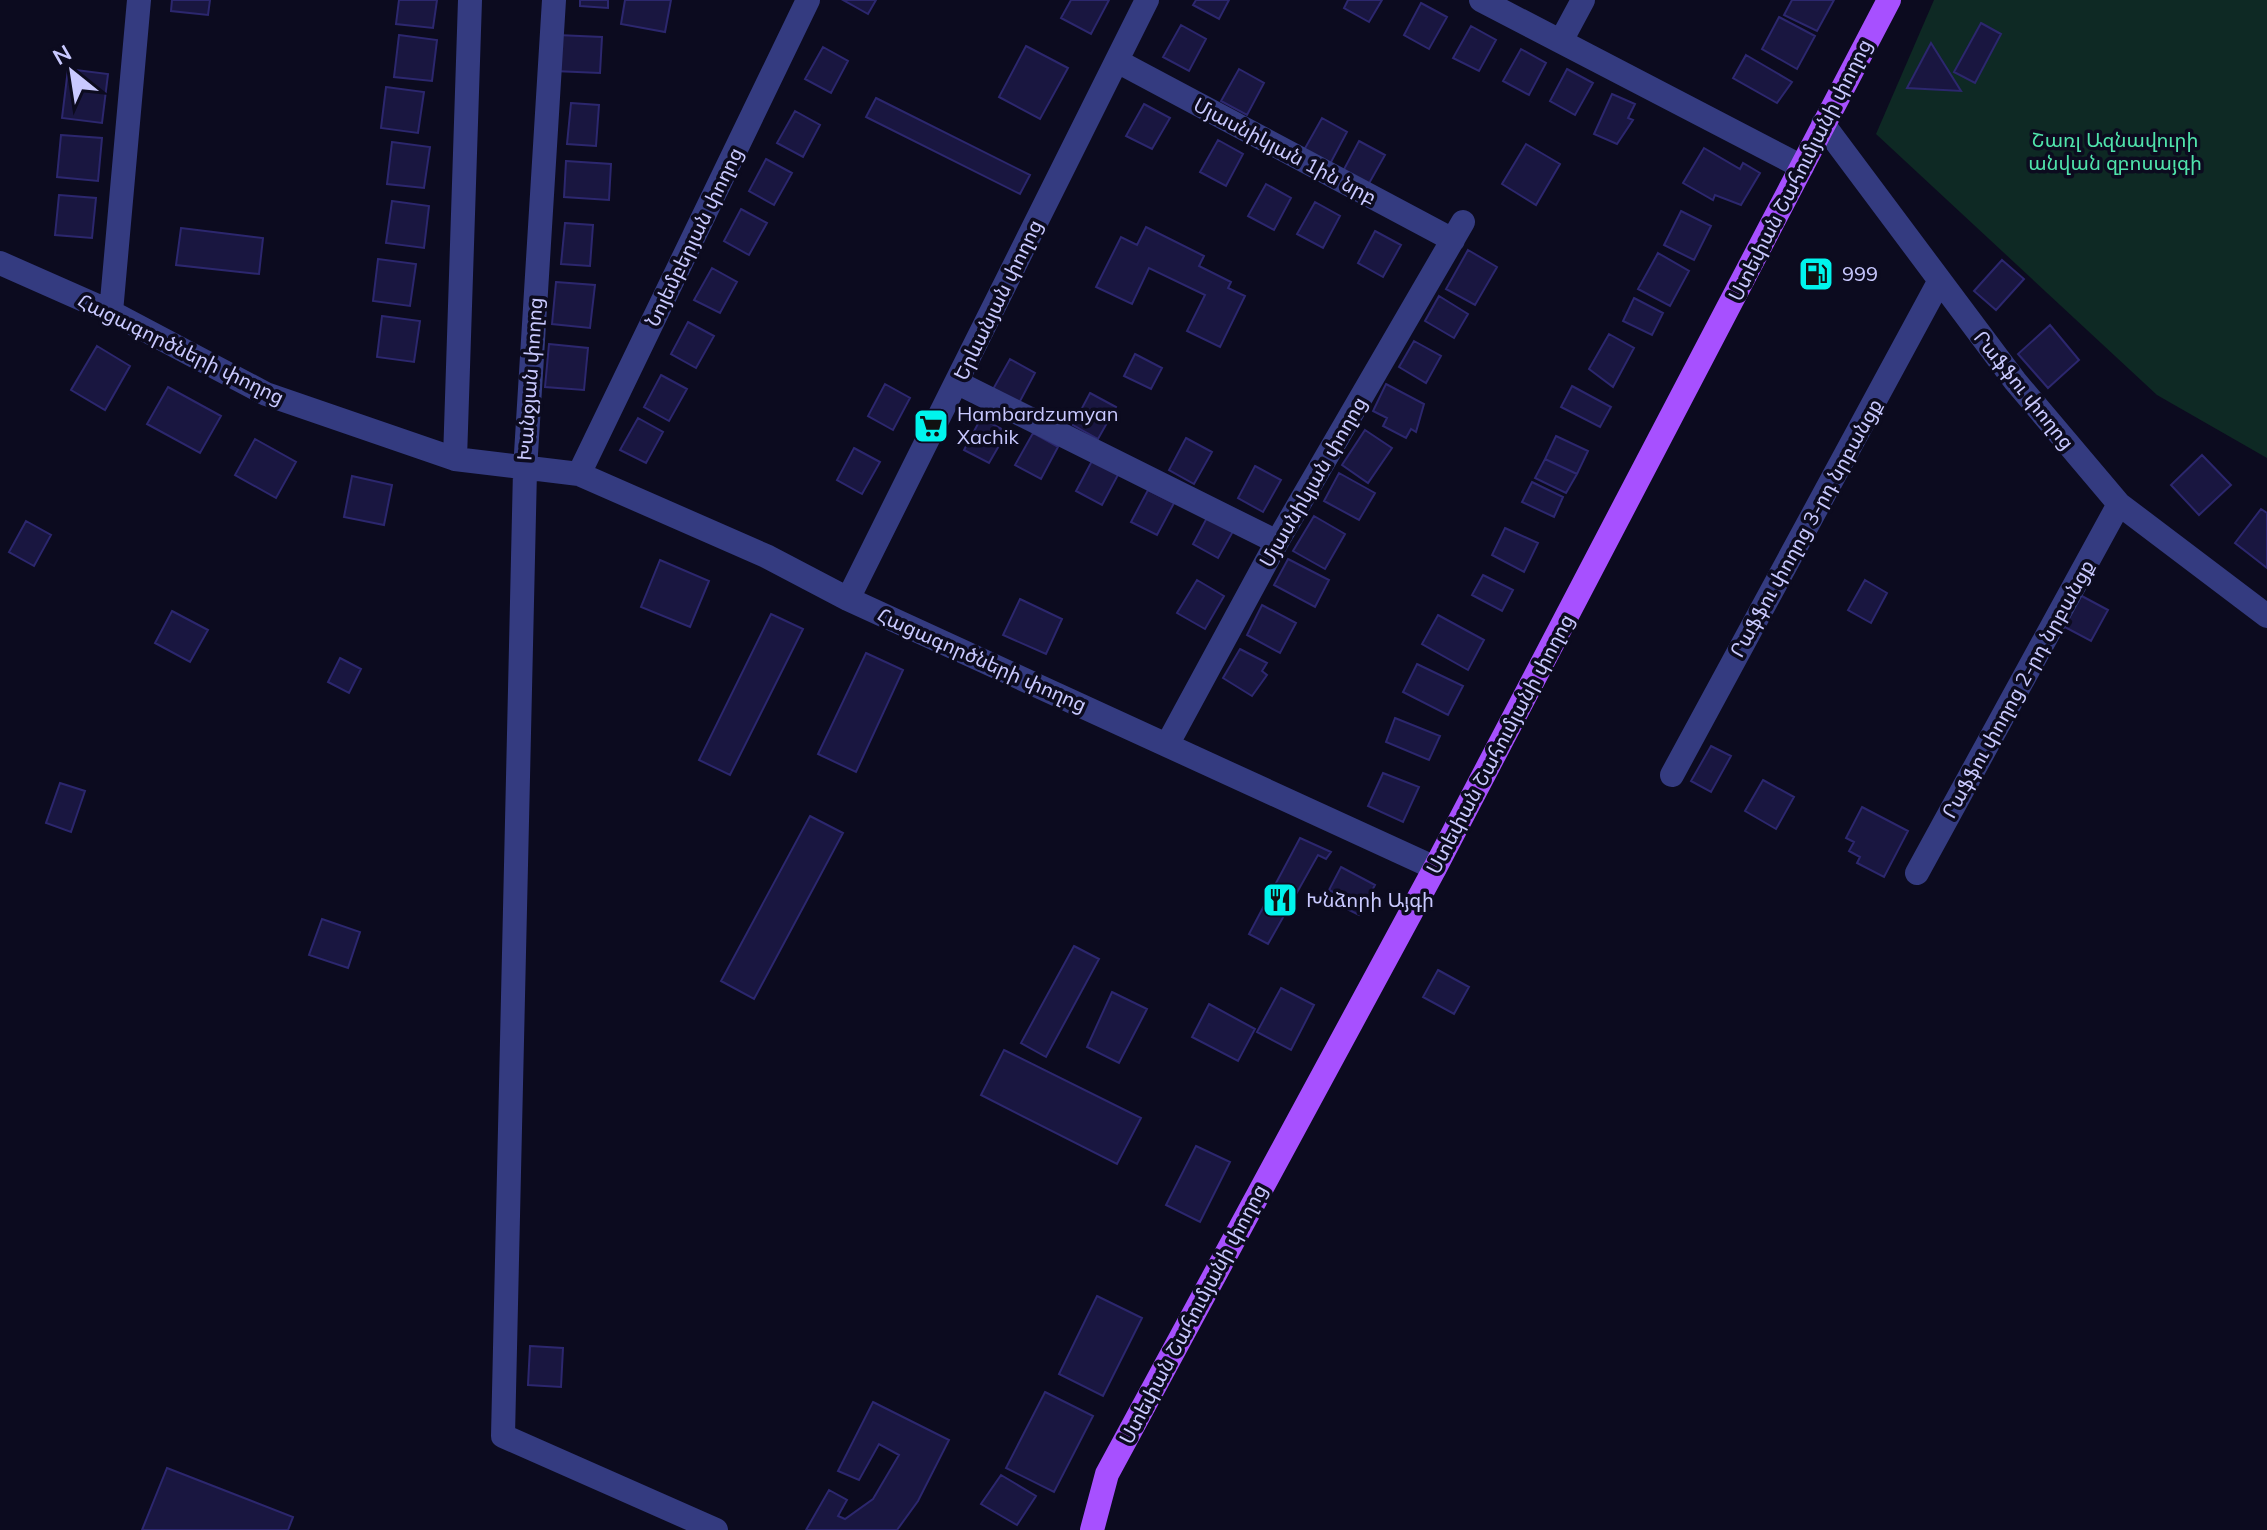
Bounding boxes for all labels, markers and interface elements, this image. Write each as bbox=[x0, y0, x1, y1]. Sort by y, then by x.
north arrow bbox=[32, 32, 112, 112]
street label: Ստեփան Շահումյանի փողոց bbox=[1722, 34, 1877, 305]
text: N bbox=[48, 38, 76, 71]
street label: Մյասնիկյան 1ին նրբ bbox=[1189, 92, 1381, 209]
park label: Շառլ Ազնավուրի անվան զբոսայգի bbox=[2028, 127, 2202, 175]
street label: Նոյեմբերյան փողոց bbox=[639, 143, 748, 331]
street label: Երևանյան փողոց bbox=[948, 215, 1047, 384]
fuel station icon: 999 bbox=[1797, 255, 1835, 293]
place label: 999 bbox=[1842, 261, 1878, 286]
street label: Հացագործների փողոց bbox=[74, 288, 289, 409]
street label: Խանջյան փողոց bbox=[511, 296, 548, 462]
street label: Րաֆֆու փողոց bbox=[1969, 325, 2080, 454]
street label: Մյասնիկյան փողոց bbox=[1254, 392, 1372, 572]
street label: Րաֆֆու փողոց 3-րդ նրբանցք bbox=[1724, 394, 1887, 661]
place label: Hambardzumyan Xachik bbox=[957, 401, 1119, 449]
supermarket icon: Hambardzumyan Xachik bbox=[912, 407, 950, 445]
street label: Րաֆֆու փողոց 2-րդ նրբանցք bbox=[1936, 555, 2099, 822]
street label: Հացագործների փողոց bbox=[874, 602, 1091, 717]
street label: Ստեփան Շահումյանի փողոց bbox=[1420, 609, 1579, 878]
restaurant icon: Խնձորի Այգի bbox=[1261, 881, 1299, 919]
place label: Խնձորի Այգի bbox=[1306, 887, 1434, 912]
street label: Ստեփան Շահումյանի փողոց bbox=[1113, 1179, 1272, 1448]

